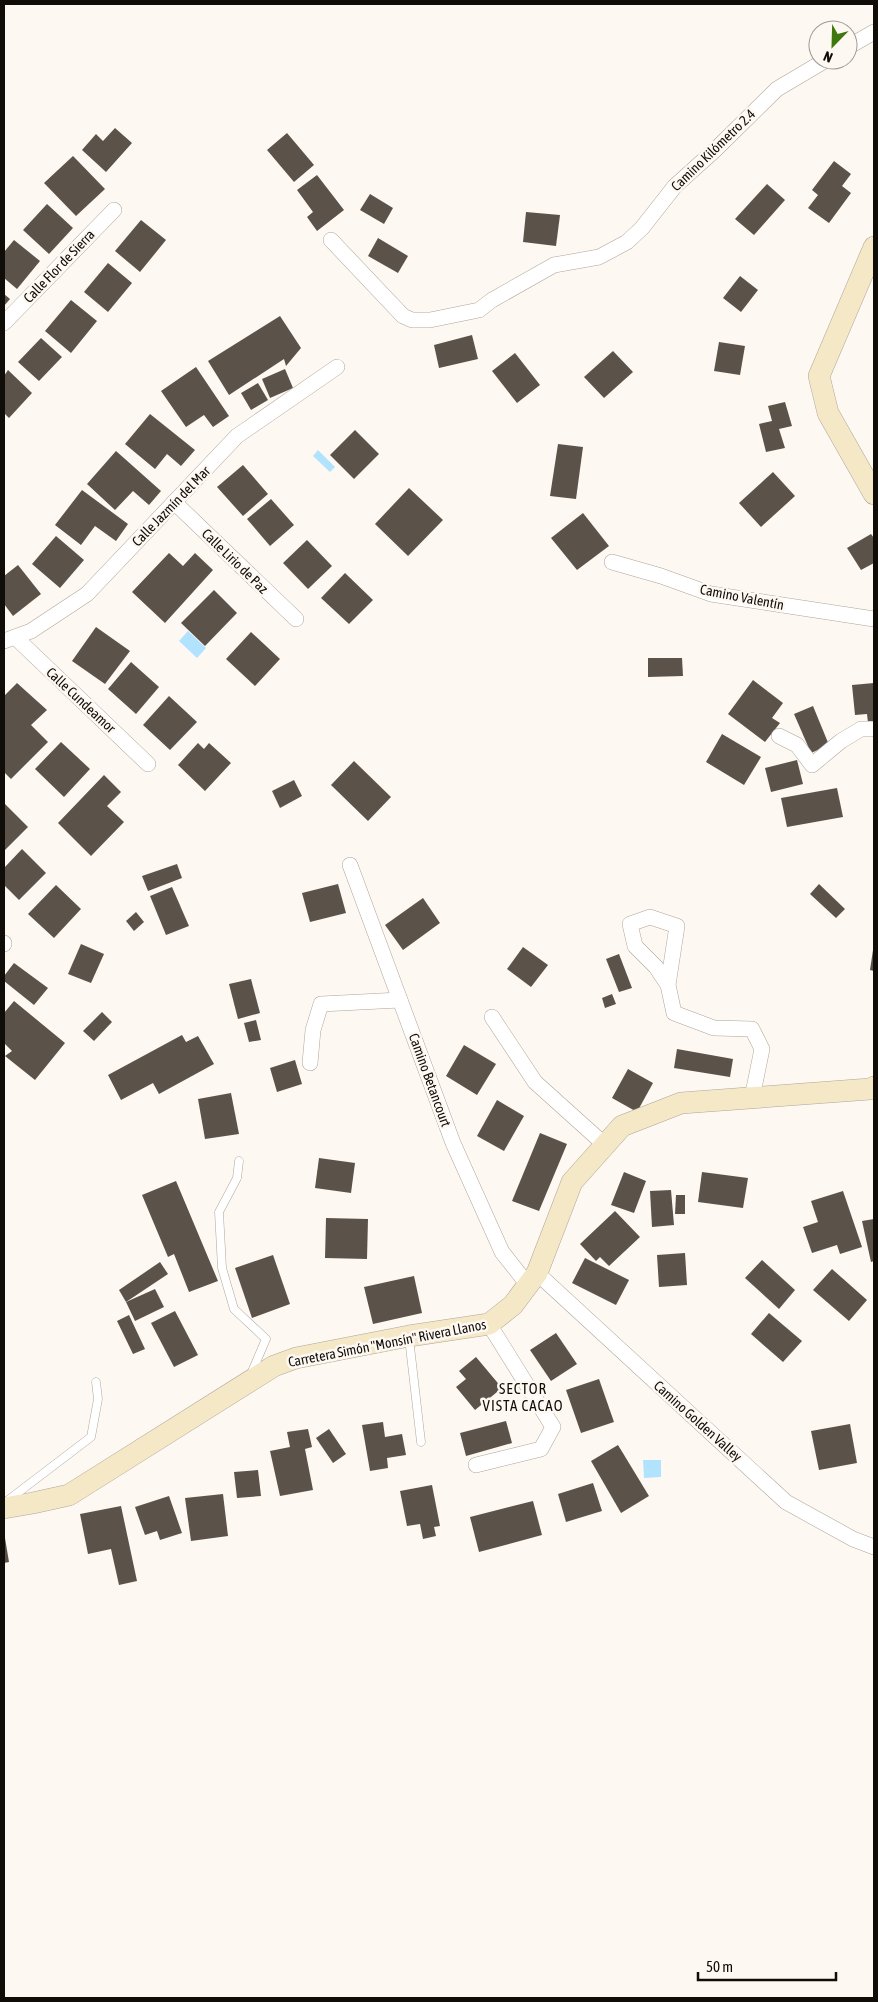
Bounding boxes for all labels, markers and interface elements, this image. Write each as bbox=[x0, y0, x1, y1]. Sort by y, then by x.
north arrow bbox=[808, 20, 858, 70]
text: N bbox=[821, 48, 835, 66]
street label: Camino Kilómetro 2.4 bbox=[668, 106, 759, 194]
street label: Calle Flor de Sierra bbox=[20, 226, 98, 306]
street label: Calle Jazmín del Mar bbox=[129, 462, 214, 549]
street label: Calle Lirio de Paz bbox=[199, 525, 271, 597]
street label: Camino Valentín bbox=[699, 581, 785, 613]
street label: Calle Cundeamor bbox=[43, 664, 119, 737]
street label: Camino Betancourt bbox=[406, 1031, 454, 1129]
street label: Carretera Simón "Monsín" Rivera Llanos bbox=[287, 1316, 487, 1370]
street label: Camino Golden Valley bbox=[651, 1377, 745, 1465]
district label: SECTOR VISTA CACAO bbox=[483, 1380, 563, 1414]
scale bar bbox=[698, 1950, 836, 1982]
text: 50 m bbox=[706, 1958, 733, 1975]

